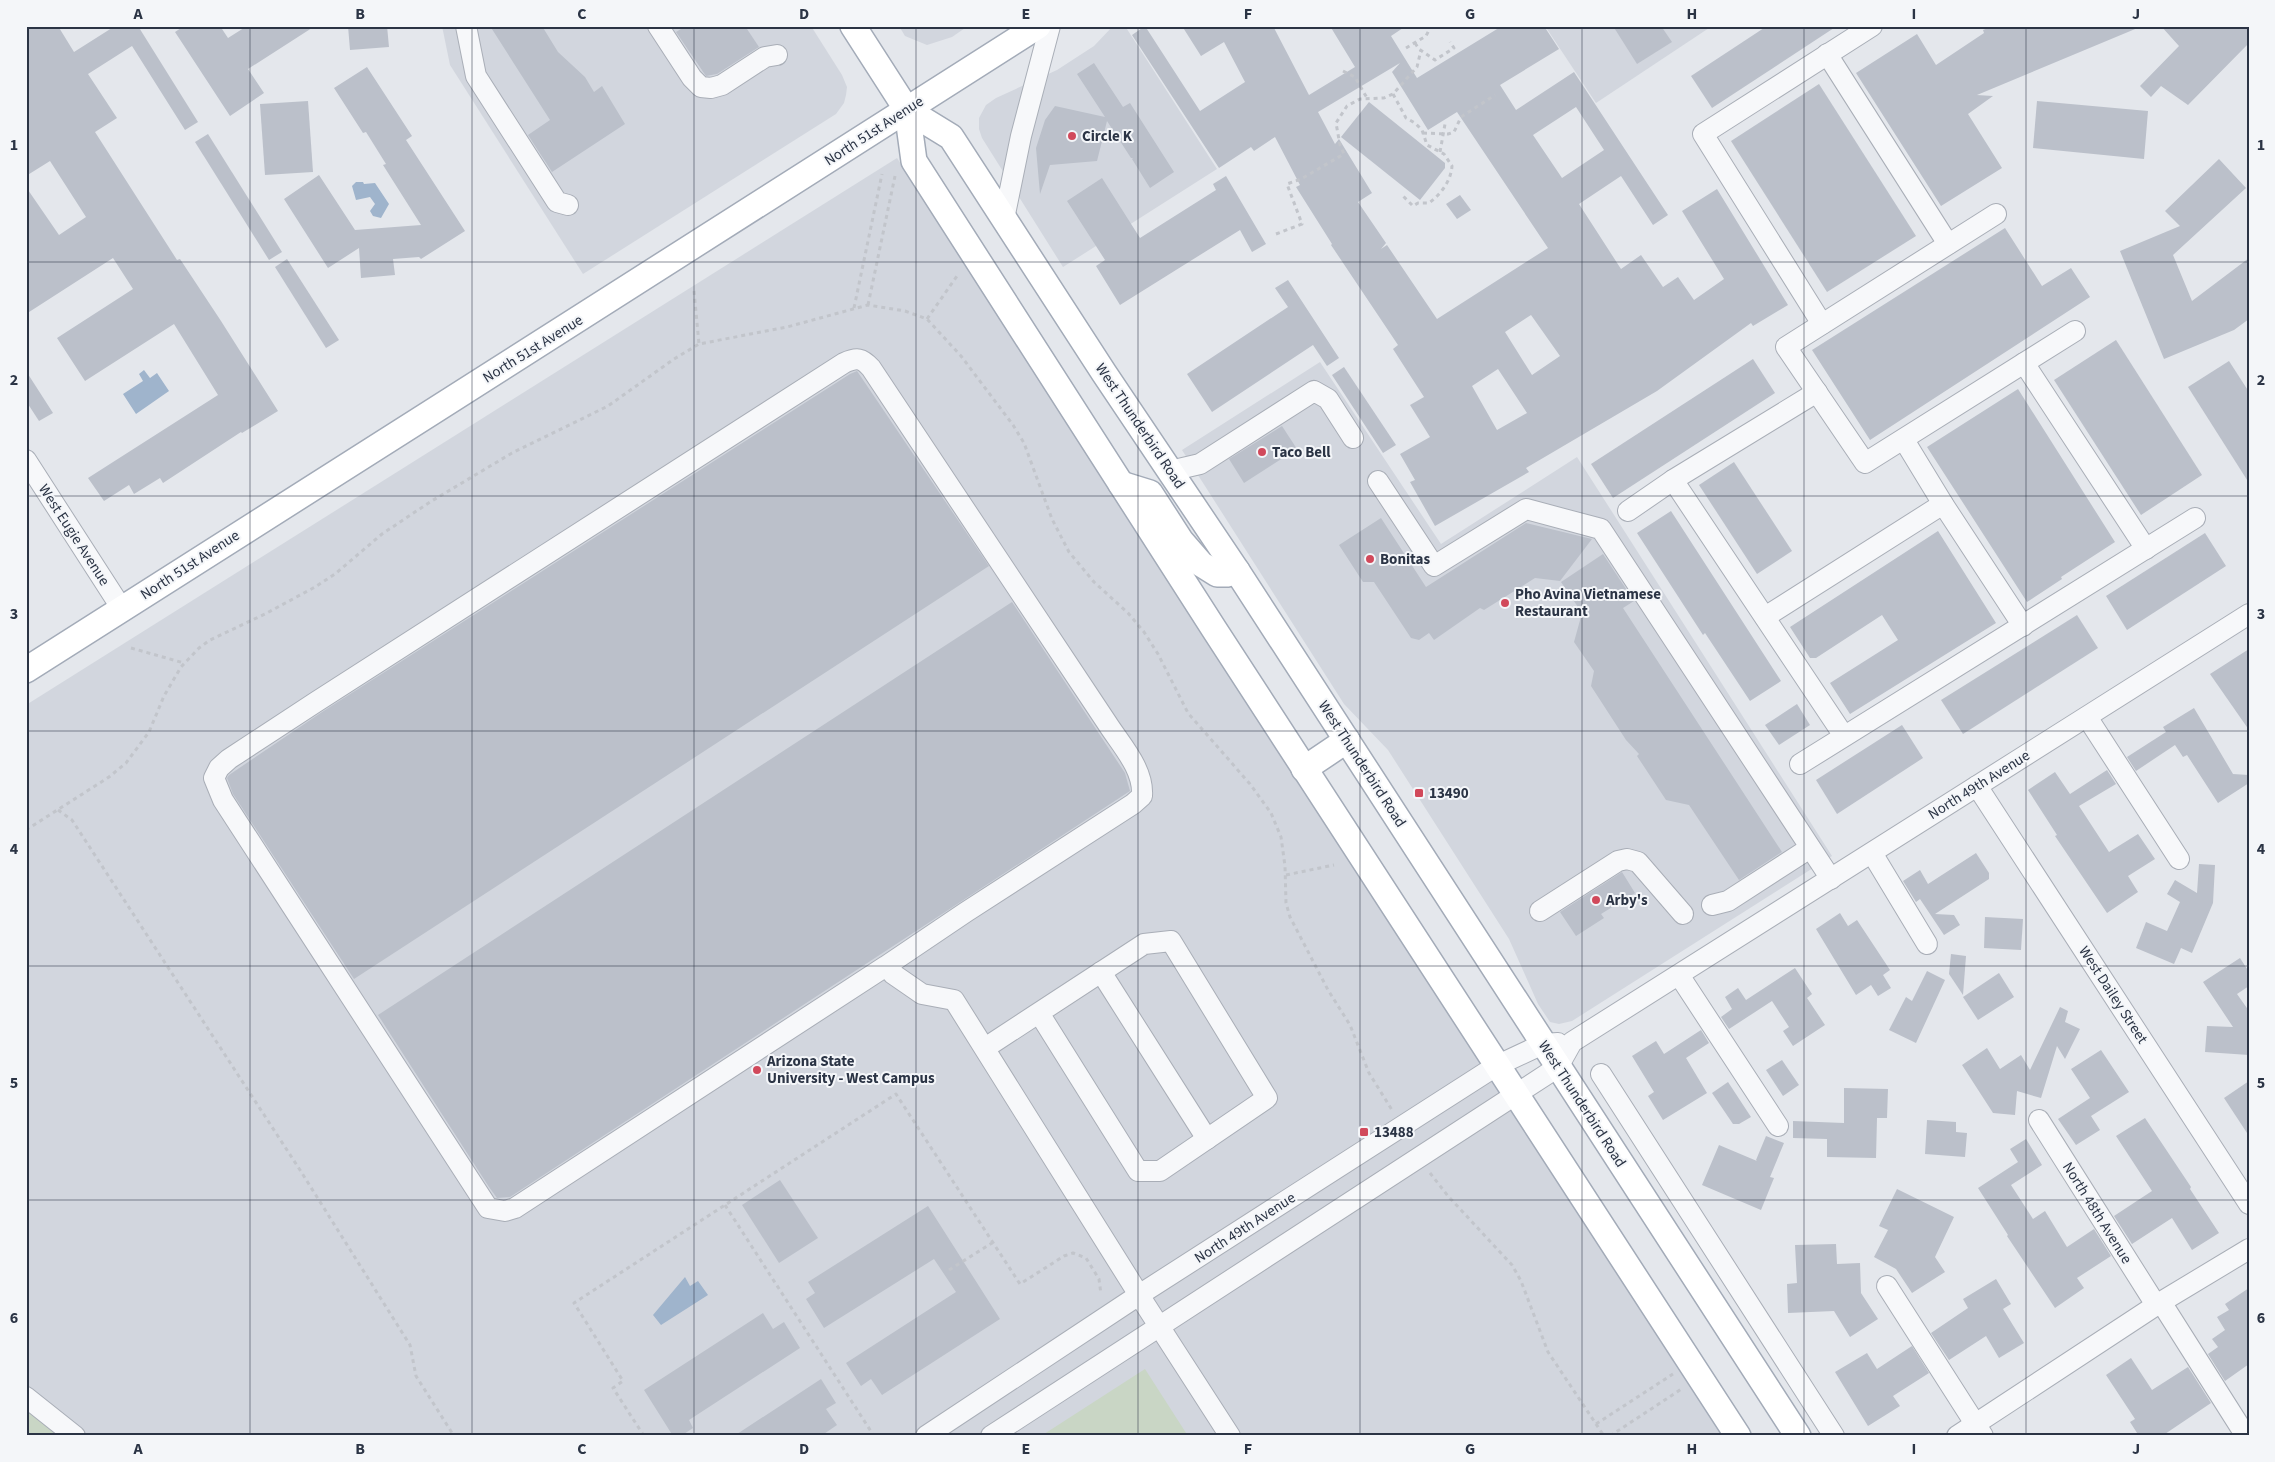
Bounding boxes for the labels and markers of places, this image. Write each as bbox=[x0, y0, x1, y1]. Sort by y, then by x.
place label: Circle K bbox=[1082, 126, 1133, 147]
marker: Circle K bbox=[1066, 130, 1078, 142]
place label: Taco Bell bbox=[1272, 442, 1331, 463]
marker: Taco Bell bbox=[1256, 446, 1268, 458]
place label: Bonitas bbox=[1380, 549, 1430, 570]
marker: Bonitas bbox=[1364, 553, 1376, 565]
place label: Pho Avina Vietnamese Restaurant bbox=[1515, 584, 1661, 622]
marker: Pho Avina Vietnamese Restaurant bbox=[1499, 597, 1511, 609]
place label: 13490 bbox=[1429, 783, 1469, 804]
marker: 13490 bbox=[1413, 787, 1425, 799]
place label: Arby's bbox=[1605, 890, 1648, 911]
marker: Arby's bbox=[1590, 894, 1602, 906]
place label: Arizona State University - West Campus bbox=[766, 1051, 935, 1089]
marker: Arizona State University - West Campus bbox=[751, 1064, 763, 1076]
place label: 13488 bbox=[1374, 1122, 1414, 1143]
marker: 13488 bbox=[1358, 1126, 1370, 1138]

